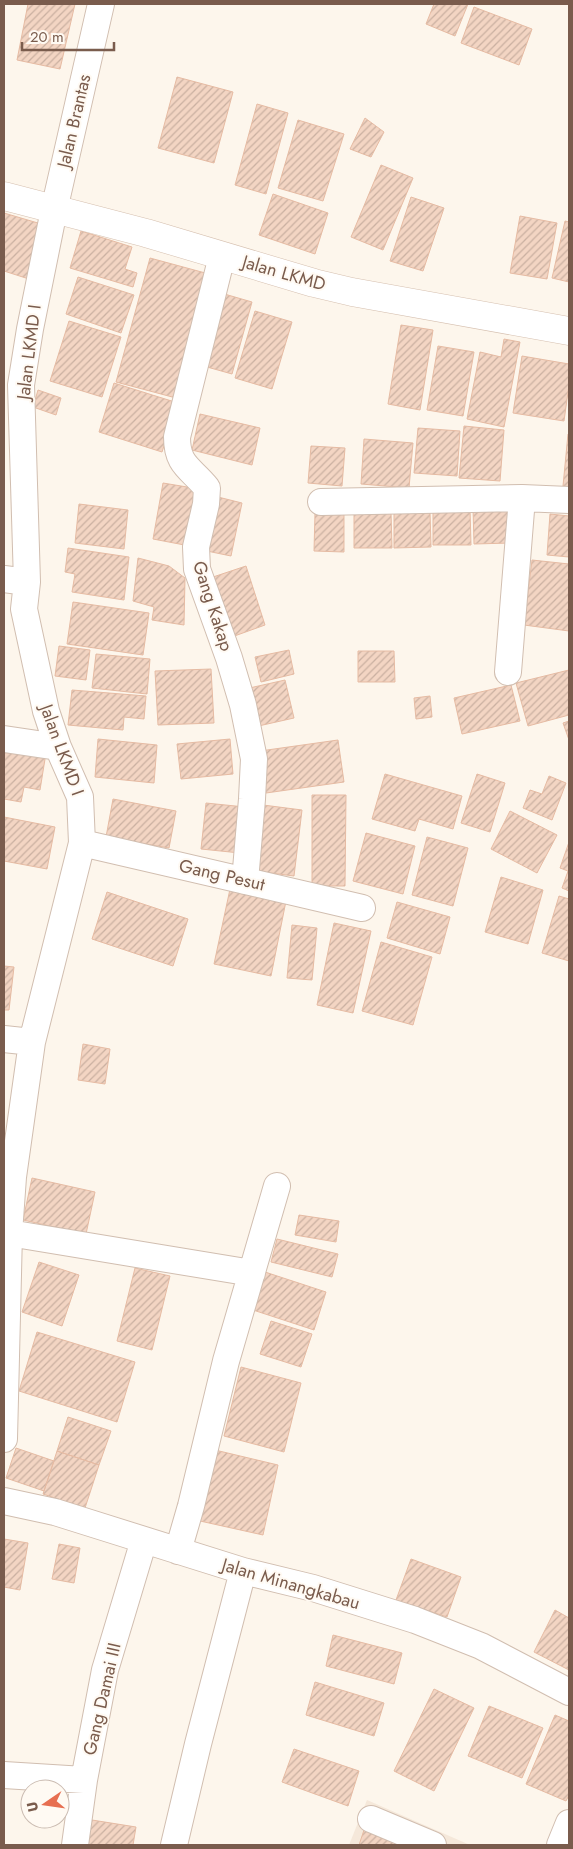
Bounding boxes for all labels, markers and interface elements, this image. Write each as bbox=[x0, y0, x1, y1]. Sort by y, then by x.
scale bar bbox=[22, 20, 115, 52]
text: 20 m bbox=[30, 26, 64, 48]
street label: Jalan Brantas bbox=[50, 72, 97, 172]
street label: Jalan LKMD bbox=[237, 248, 329, 297]
street label: Jalan LKMD I bbox=[10, 303, 48, 403]
street label: Gang Kakap bbox=[186, 558, 240, 654]
street label: Jalan LKMD I bbox=[33, 699, 91, 799]
street label: Gang Pesut bbox=[177, 853, 268, 898]
street label: Jalan Minangkabau bbox=[217, 1551, 363, 1616]
street label: Gang Damai III bbox=[76, 1640, 128, 1758]
north arrow bbox=[20, 1779, 70, 1829]
text: U bbox=[21, 1800, 43, 1814]

